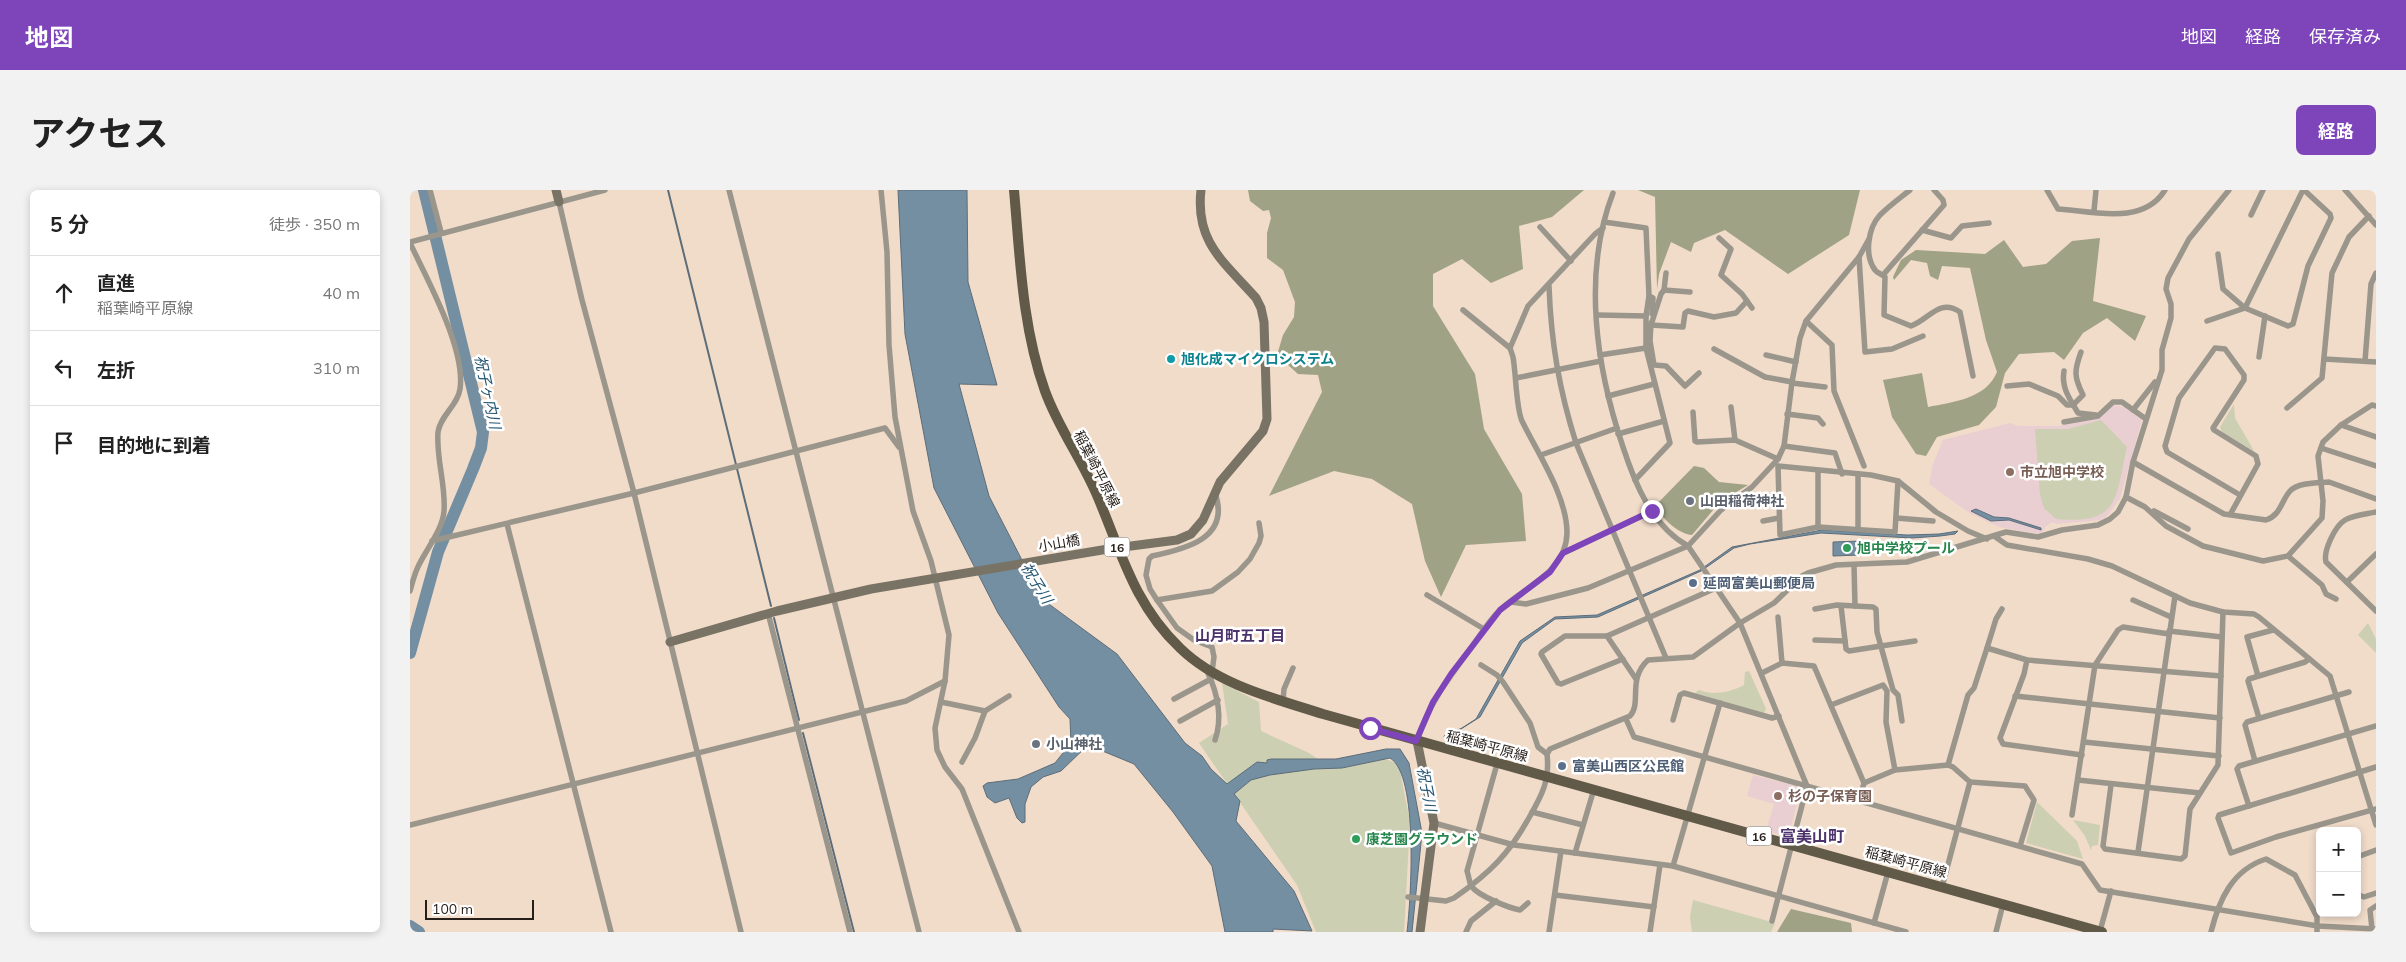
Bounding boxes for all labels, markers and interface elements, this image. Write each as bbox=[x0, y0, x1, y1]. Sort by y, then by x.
text: 地図 bbox=[25, 22, 73, 52]
text: 地図 bbox=[2181, 25, 2217, 48]
text: 経路 bbox=[2245, 25, 2281, 48]
text: 保存済み bbox=[2309, 25, 2381, 48]
button: 経路 bbox=[2296, 105, 2376, 155]
text: アクセス bbox=[30, 111, 168, 155]
text: 5 分 bbox=[50, 211, 89, 237]
text: 徒歩 · 350 m bbox=[269, 214, 360, 234]
text: 直進 bbox=[97, 271, 135, 295]
icon: ahead bbox=[50, 279, 78, 307]
text: 40 m bbox=[323, 283, 360, 303]
text: 稲葉崎平原線 bbox=[97, 298, 193, 318]
place label: 旭化成マイクロシステム bbox=[1181, 350, 1334, 368]
water label: 祝子ヶ内川 bbox=[471, 353, 506, 433]
marker: 旭化成マイクロシステム bbox=[1165, 353, 1177, 365]
icon: left bbox=[50, 354, 78, 382]
text: 左折 bbox=[97, 358, 135, 382]
text: 310 m bbox=[313, 358, 360, 378]
street label: 稲葉崎平原線 bbox=[1070, 427, 1124, 511]
icon: arrive bbox=[50, 429, 78, 457]
text: 目的地に到着 bbox=[97, 433, 211, 457]
place label: 市立旭中学校 bbox=[2020, 463, 2104, 481]
marker: 市立旭中学校 bbox=[2004, 466, 2016, 478]
place label: 山田稲荷神社 bbox=[1700, 492, 1784, 510]
marker: 山田稲荷神社 bbox=[1684, 495, 1696, 507]
route end bbox=[1641, 500, 1664, 523]
street label: 小山橋 bbox=[1037, 530, 1081, 556]
road number: 16 bbox=[1104, 538, 1130, 557]
place label: 旭中学校プール bbox=[1857, 539, 1955, 557]
marker: 旭中学校プール bbox=[1841, 542, 1853, 554]
water label: 祝子川 bbox=[1017, 559, 1058, 609]
place label: 延岡富美山郵便局 bbox=[1703, 574, 1815, 592]
marker: 延岡富美山郵便局 bbox=[1687, 577, 1699, 589]
district label: 山月町五丁目 bbox=[1195, 626, 1285, 645]
route start bbox=[1359, 717, 1382, 740]
street label: 稲葉崎平原線 bbox=[1444, 726, 1530, 766]
place label: 小山神社 bbox=[1046, 735, 1102, 753]
marker: 小山神社 bbox=[1030, 738, 1042, 750]
place label: 富美山西区公民館 bbox=[1572, 757, 1684, 775]
marker: 富美山西区公民館 bbox=[1556, 760, 1568, 772]
water label: 祝子川 bbox=[1413, 765, 1441, 815]
place label: 杉の子保育園 bbox=[1788, 787, 1872, 805]
marker: 杉の子保育園 bbox=[1772, 790, 1784, 802]
road number: 16 bbox=[1746, 826, 1772, 846]
district label: 富美山町 bbox=[1780, 826, 1844, 846]
map controls bbox=[2316, 827, 2361, 917]
button: + bbox=[2316, 827, 2361, 872]
place label: 康芝園グラウンド bbox=[1366, 830, 1478, 848]
marker: 康芝園グラウンド bbox=[1350, 833, 1362, 845]
street label: 稲葉崎平原線 bbox=[1863, 842, 1949, 882]
button: − bbox=[2316, 872, 2361, 917]
scale bar bbox=[425, 897, 534, 920]
text: 100 m bbox=[432, 900, 473, 918]

